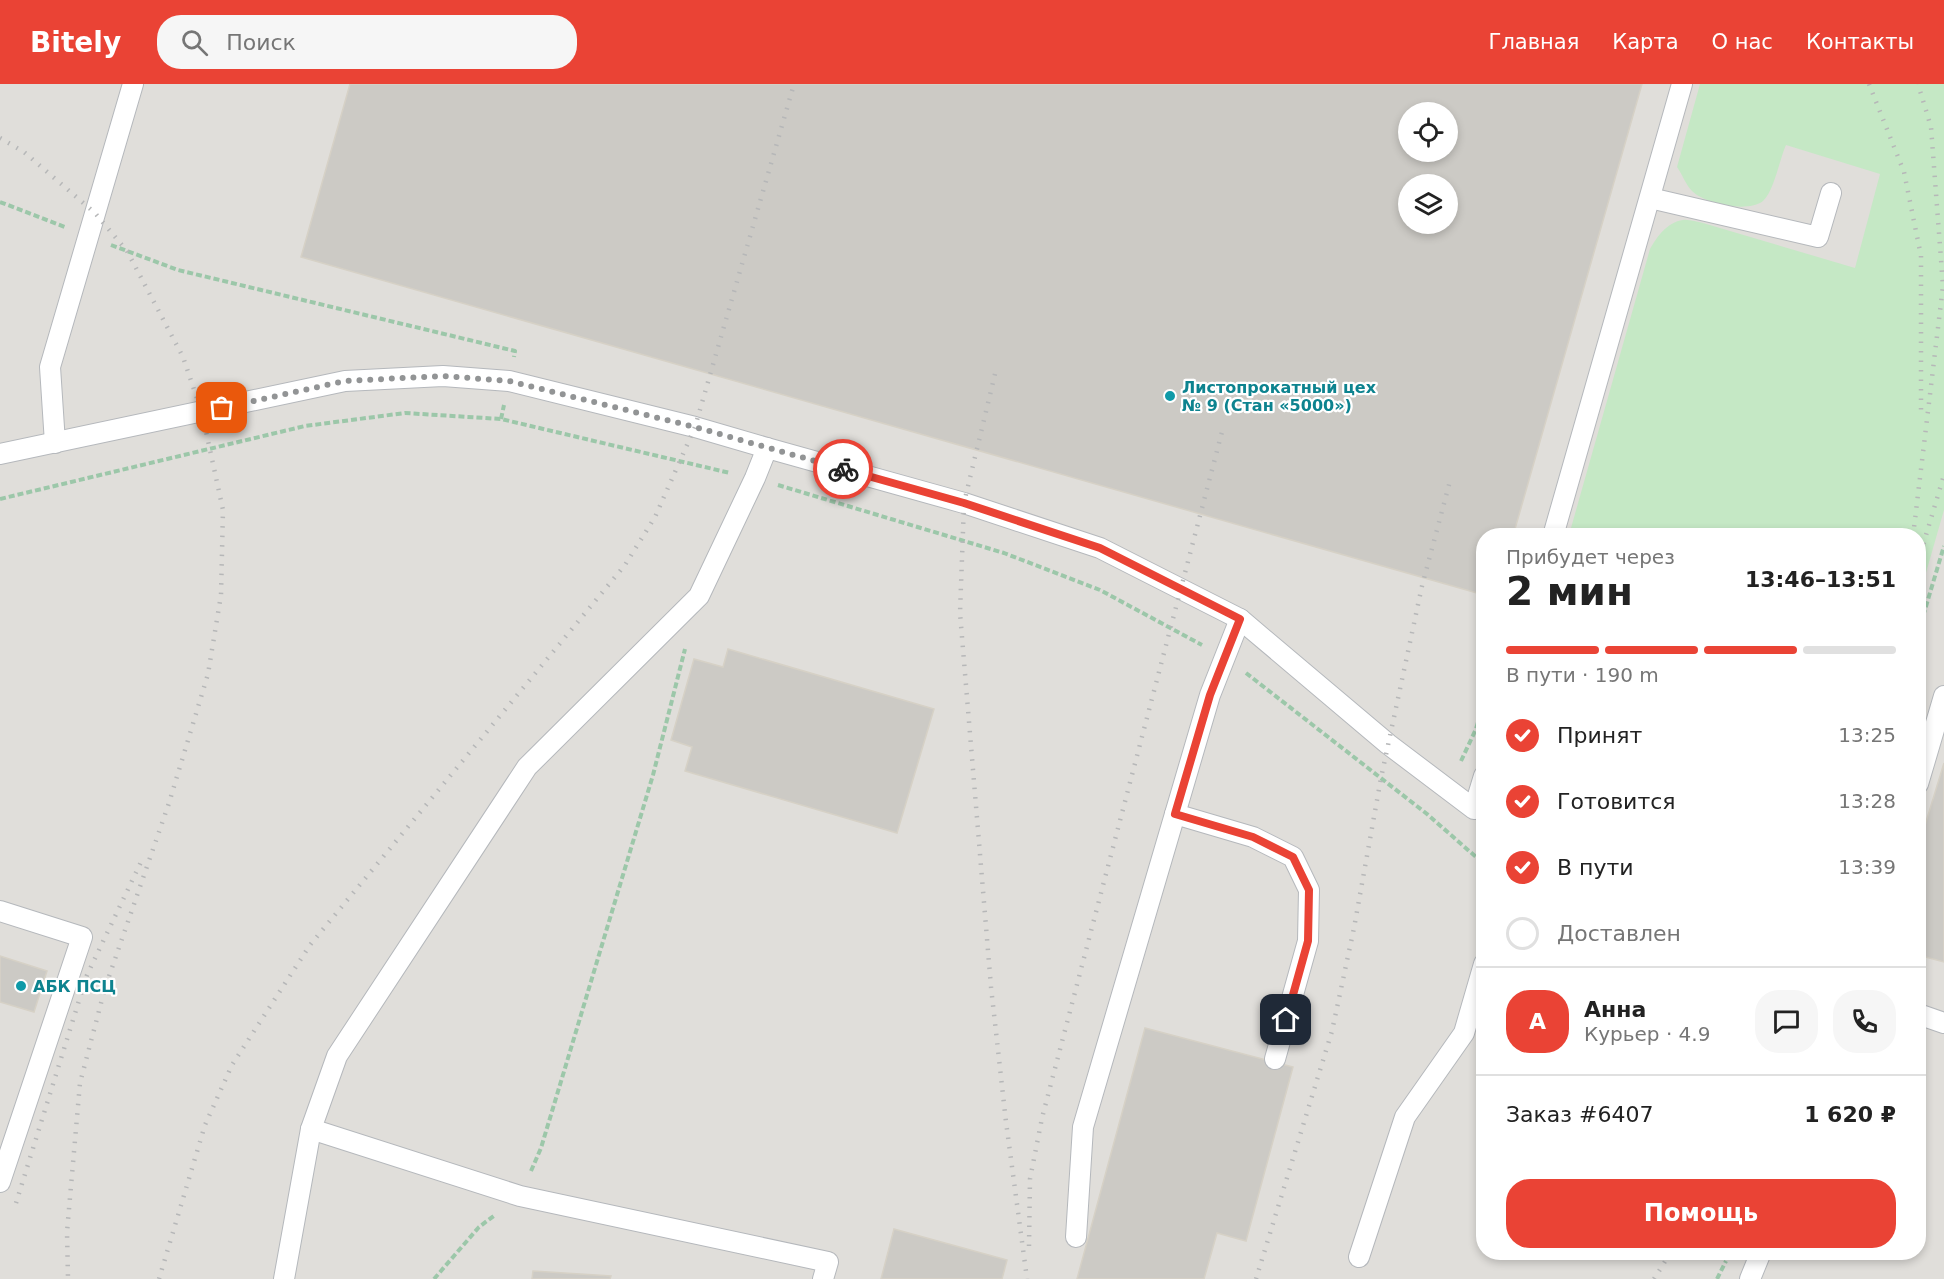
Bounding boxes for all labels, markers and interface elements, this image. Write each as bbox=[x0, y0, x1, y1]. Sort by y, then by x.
search box bbox=[157, 15, 577, 69]
text: Bitely bbox=[30, 26, 121, 59]
icon: search bbox=[178, 26, 211, 59]
text: Поиск bbox=[226, 30, 296, 55]
text: Главная bbox=[1489, 30, 1579, 54]
text: Карта bbox=[1612, 30, 1679, 54]
text: О нас bbox=[1712, 30, 1773, 54]
text: Контакты bbox=[1806, 30, 1914, 54]
map controls bbox=[1398, 102, 1458, 234]
button: locate bbox=[1398, 102, 1458, 162]
button: layers bbox=[1398, 174, 1458, 234]
place label: Листопрокатный цех № 9 (Стан «5000») bbox=[1182, 378, 1377, 415]
pin bbox=[196, 382, 247, 433]
marker: Листопрокатный цех № 9 (Стан «5000») bbox=[1163, 389, 1177, 403]
icon: bag bbox=[205, 391, 238, 424]
courier bbox=[813, 439, 873, 499]
icon: bike bbox=[827, 453, 860, 486]
text: Прибудет через bbox=[1506, 545, 1675, 569]
text: 13:46–13:51 bbox=[1745, 567, 1896, 592]
text: 2 мин bbox=[1506, 569, 1633, 614]
text: В пути · 190 m bbox=[1506, 663, 1659, 687]
icon: check bbox=[1506, 719, 1539, 752]
text: Принят bbox=[1557, 723, 1642, 748]
text: 13:25 bbox=[1838, 723, 1896, 747]
icon: check bbox=[1506, 785, 1539, 818]
text: Готовится bbox=[1557, 789, 1676, 814]
text: 13:28 bbox=[1838, 789, 1896, 813]
icon: check bbox=[1506, 851, 1539, 884]
text: В пути bbox=[1557, 855, 1634, 880]
text: 13:39 bbox=[1838, 855, 1896, 879]
text: Доставлен bbox=[1557, 921, 1681, 946]
place label: АБК ПСЦ bbox=[33, 977, 116, 996]
marker: АБК ПСЦ bbox=[14, 979, 28, 993]
button: chat bbox=[1755, 990, 1818, 1053]
button: phone bbox=[1833, 990, 1896, 1053]
pin bbox=[1260, 994, 1311, 1045]
text: Анна bbox=[1584, 997, 1646, 1022]
icon: home bbox=[1269, 1003, 1302, 1036]
text: А bbox=[1529, 1009, 1546, 1034]
text: Курьер · 4.9 bbox=[1584, 1022, 1710, 1046]
text: Заказ #6407 bbox=[1506, 1102, 1653, 1127]
text: 1 620 ₽ bbox=[1804, 1102, 1896, 1127]
button: Помощь bbox=[1506, 1179, 1896, 1248]

